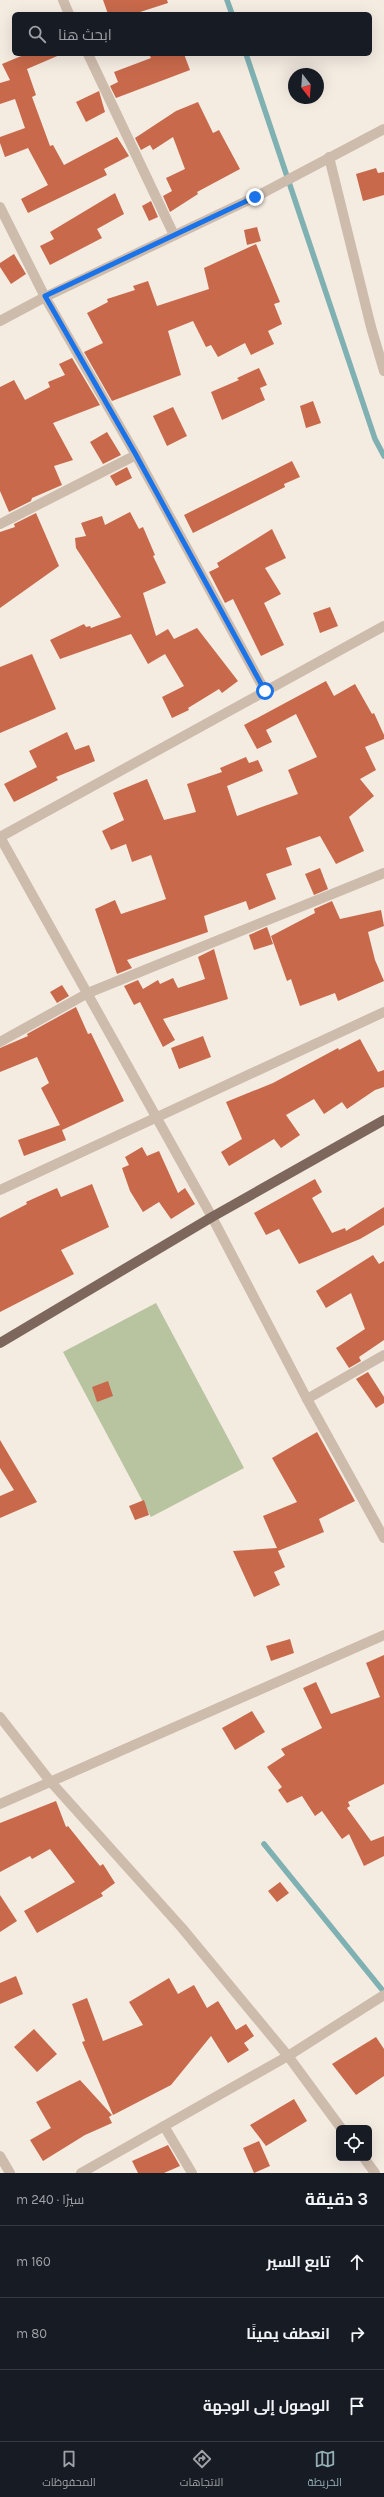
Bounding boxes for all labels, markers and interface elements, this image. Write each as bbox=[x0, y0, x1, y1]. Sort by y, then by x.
search box bbox=[12, 12, 372, 56]
icon: search bbox=[26, 23, 48, 45]
text: ابحث هنا bbox=[58, 26, 112, 44]
north arrow bbox=[288, 68, 324, 104]
route end bbox=[246, 188, 264, 206]
route start bbox=[256, 682, 274, 700]
map controls bbox=[336, 2125, 372, 2161]
button: locate bbox=[336, 2125, 372, 2161]
text: 3 دقيقة bbox=[305, 2189, 368, 2209]
text: سيرًا · 240 m bbox=[16, 2192, 84, 2207]
icon: ahead bbox=[346, 2251, 368, 2273]
text: تابع السير bbox=[267, 2253, 330, 2271]
text: 160 m bbox=[16, 2254, 51, 2269]
icon: right bbox=[346, 2323, 368, 2345]
text: انعطف يمينًا bbox=[246, 2325, 330, 2343]
text: 80 m bbox=[16, 2326, 47, 2341]
icon: arrive bbox=[346, 2395, 368, 2417]
text: الوصول إلى الوجهة bbox=[203, 2397, 330, 2415]
tab: المحفوظات bbox=[42, 2448, 96, 2492]
tab: الاتجاهات bbox=[180, 2448, 223, 2492]
tab: الخريطة bbox=[308, 2448, 342, 2492]

